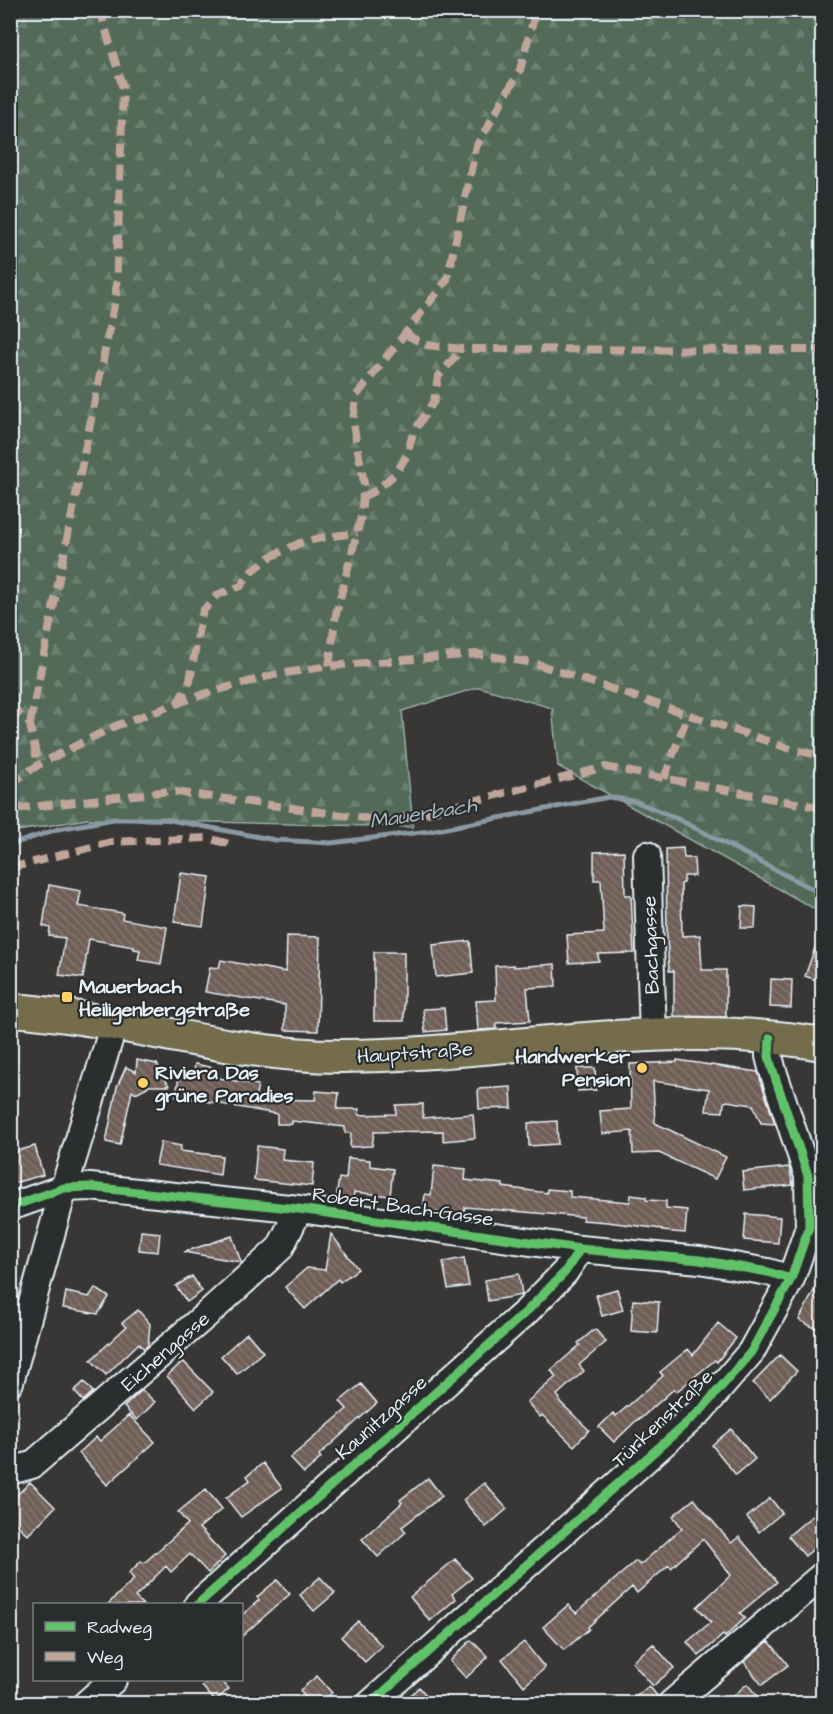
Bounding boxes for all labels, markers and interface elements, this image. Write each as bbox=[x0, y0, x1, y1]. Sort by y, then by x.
water label: Mauerbach bbox=[368, 790, 480, 836]
street label: Bachgasse bbox=[635, 895, 668, 995]
place label: Mauerbach Heiligenbergstraße bbox=[79, 973, 250, 1025]
marker: Mauerbach Heiligenbergstraße bbox=[60, 990, 74, 1004]
street label: Hauptstraße bbox=[356, 1035, 474, 1071]
place label: Handwerker Pension bbox=[515, 1043, 631, 1094]
place label: Riviera Das grüne Paradies bbox=[155, 1059, 294, 1111]
marker: Handwerker Pension bbox=[635, 1061, 649, 1075]
marker: Riviera Das grüne Paradies bbox=[136, 1076, 150, 1090]
street label: Robert Bach-Gasse bbox=[310, 1180, 495, 1234]
street label: Eichengasse bbox=[115, 1305, 217, 1399]
street label: Türkenstraße bbox=[606, 1363, 720, 1474]
street label: Kaunitzgasse bbox=[330, 1369, 435, 1467]
legend bbox=[33, 1603, 243, 1681]
text: Radweg bbox=[87, 1615, 152, 1641]
text: Weg bbox=[87, 1645, 123, 1671]

